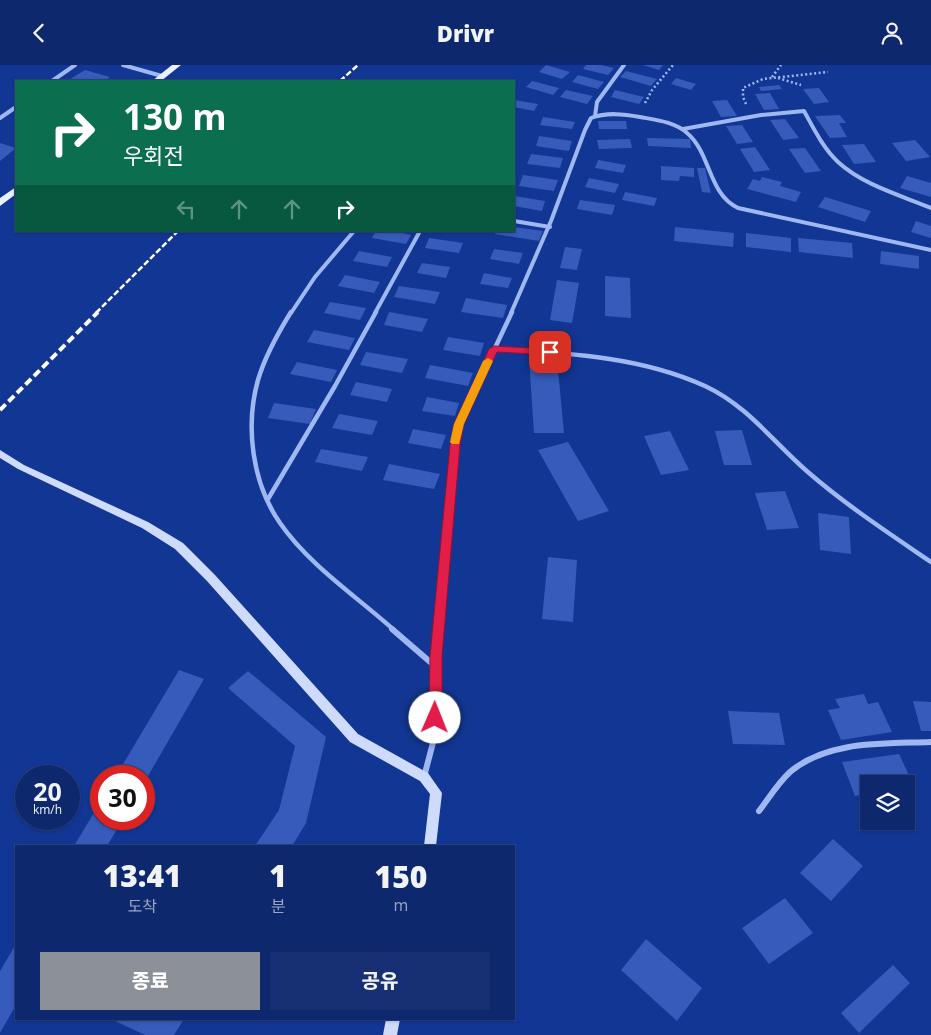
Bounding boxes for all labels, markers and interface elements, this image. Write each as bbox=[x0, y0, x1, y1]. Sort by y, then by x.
text: Drivr bbox=[437, 18, 494, 48]
icon: back bbox=[25, 19, 53, 47]
icon: person bbox=[878, 19, 906, 47]
text: 130 m bbox=[123, 93, 227, 140]
icon: right bbox=[40, 100, 105, 165]
text: 우회전 bbox=[123, 140, 184, 170]
icon: left bbox=[172, 195, 200, 223]
icon: ahead bbox=[225, 195, 253, 223]
icon: ahead bbox=[278, 195, 306, 223]
icon: right bbox=[331, 195, 359, 223]
pin bbox=[529, 331, 571, 373]
icon: arrive bbox=[536, 338, 564, 366]
position arrow bbox=[408, 691, 460, 743]
speed limit sign: 30 bbox=[90, 765, 155, 830]
text: 20 bbox=[33, 774, 62, 808]
map controls bbox=[860, 775, 915, 830]
button: layers bbox=[860, 775, 915, 830]
text: km/h bbox=[33, 801, 62, 818]
text: 13:41 bbox=[103, 855, 182, 896]
text: 1 bbox=[269, 855, 287, 896]
text: 150 bbox=[375, 856, 427, 897]
text: m bbox=[394, 894, 408, 916]
text: 도착 bbox=[127, 895, 157, 917]
text: 분 bbox=[271, 895, 285, 917]
button: 종료 bbox=[40, 952, 260, 1010]
button: 공유 bbox=[270, 952, 490, 1010]

